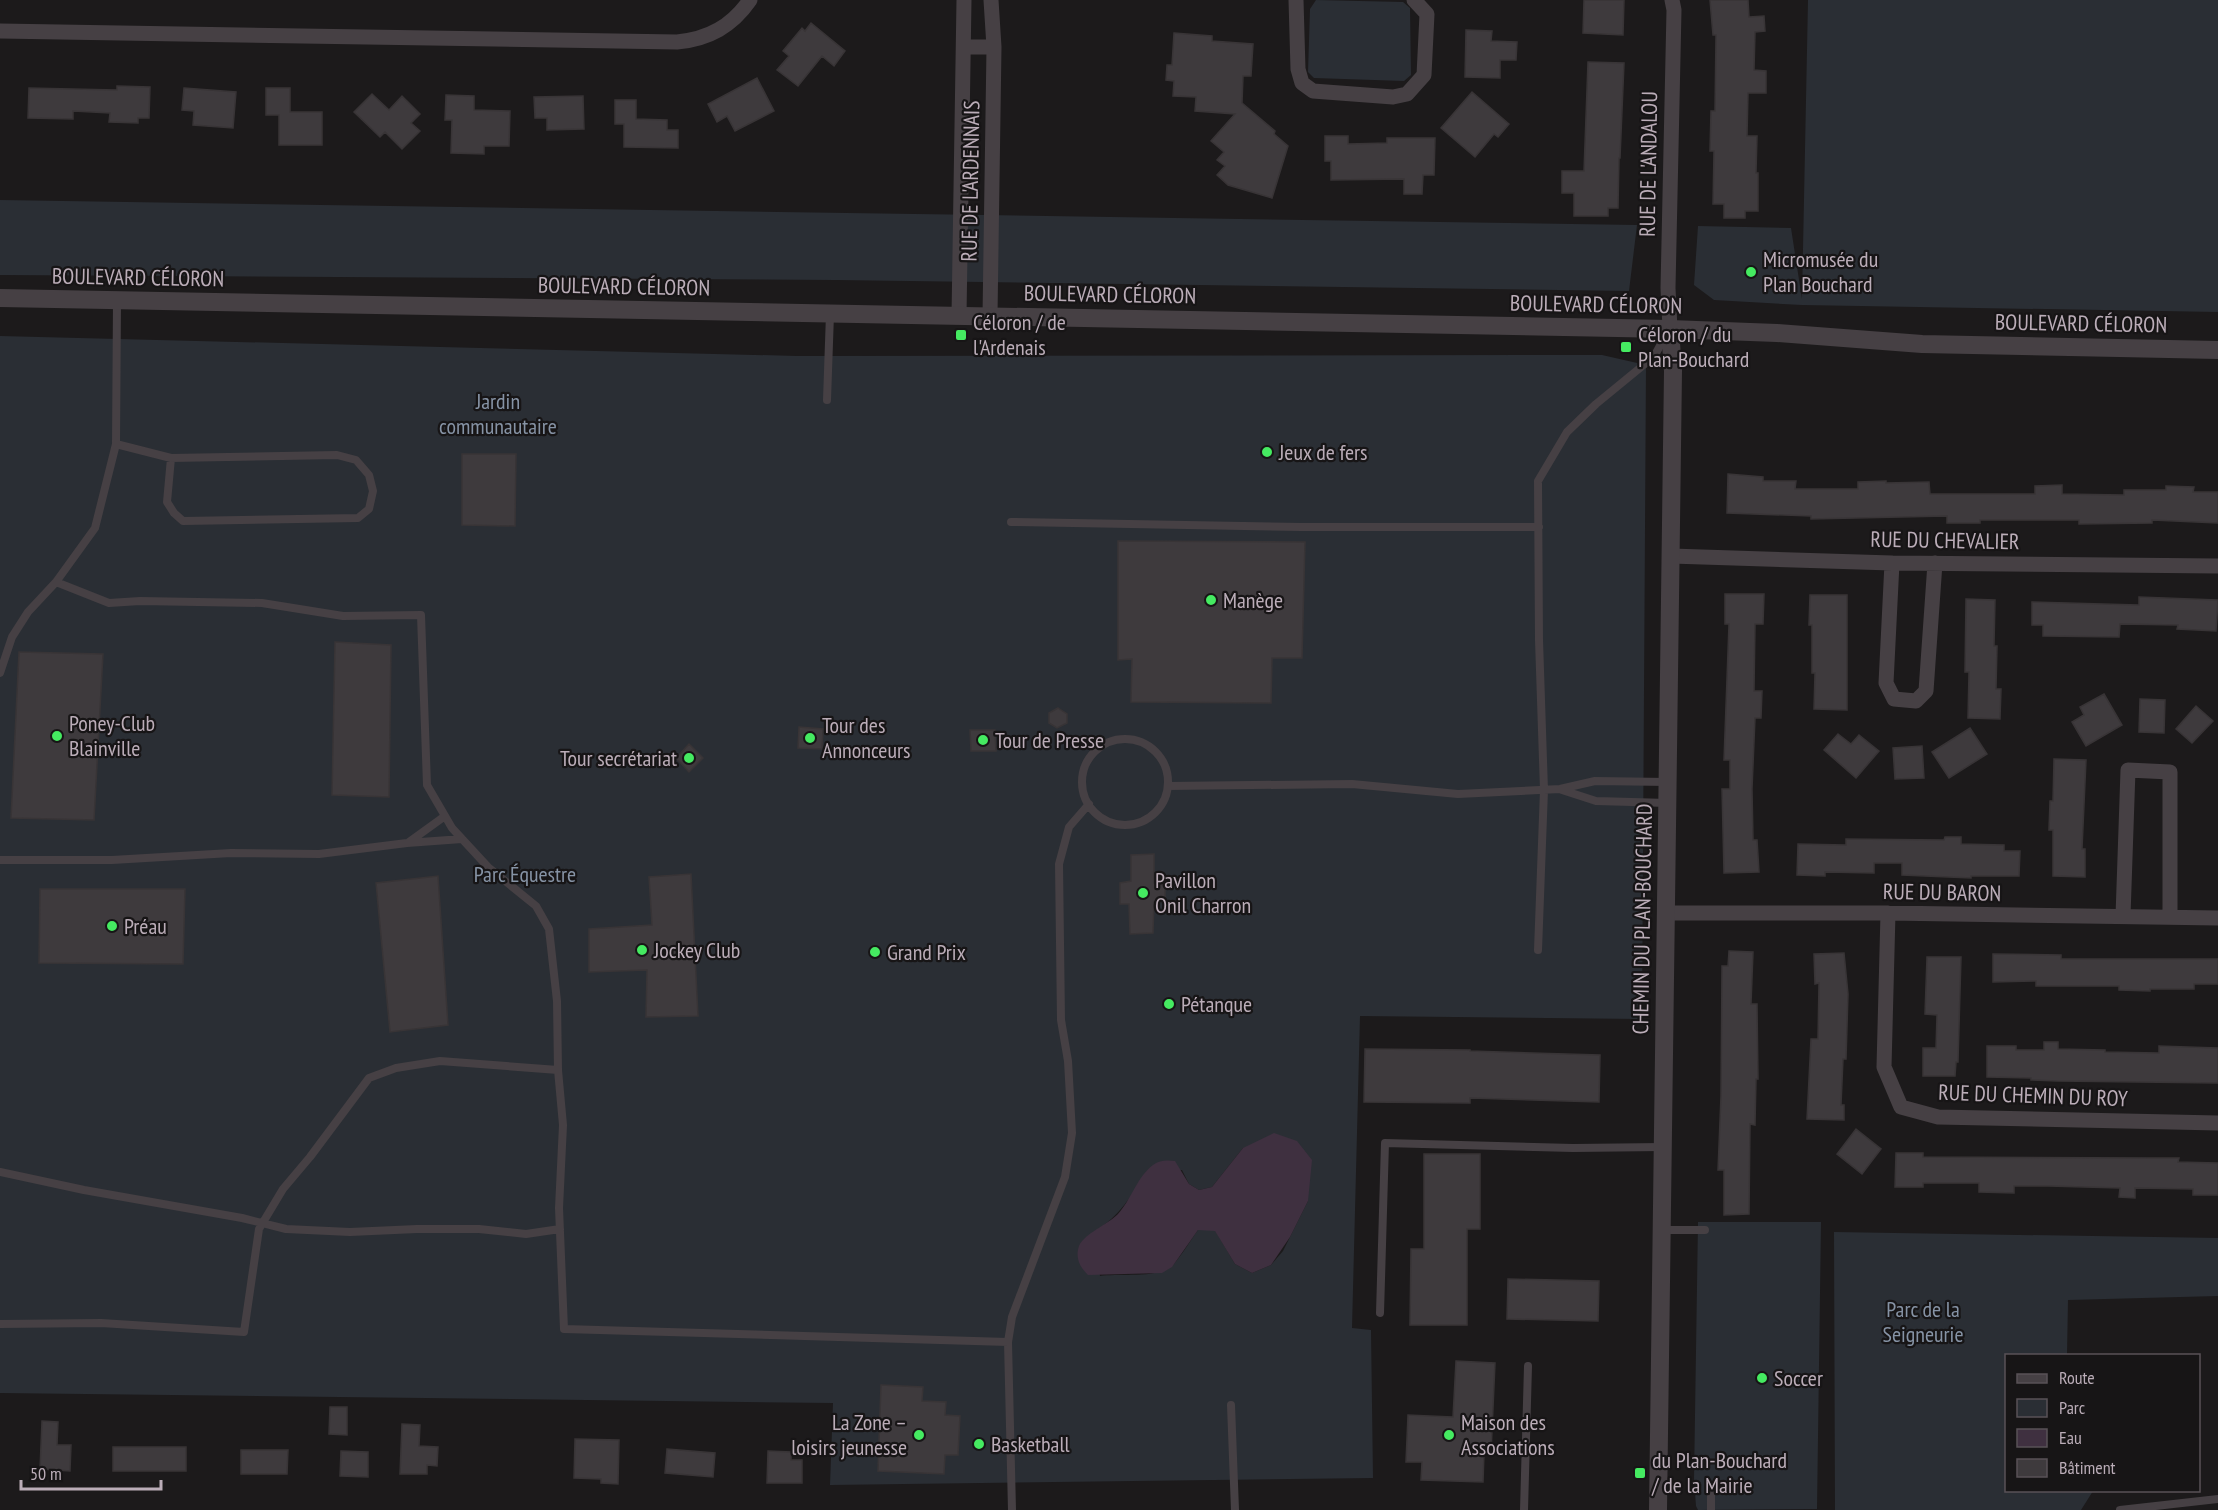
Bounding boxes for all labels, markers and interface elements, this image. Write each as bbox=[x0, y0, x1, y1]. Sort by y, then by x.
street label: RUE DE L'ANDALOU bbox=[1633, 91, 1663, 237]
street label: RUE DE L'ARDENNAIS bbox=[955, 100, 985, 262]
place label: Micromusée du Plan Bouchard bbox=[1763, 245, 1878, 298]
street label: BOULEVARD CÉLORON bbox=[52, 261, 224, 293]
marker: Micromusée du Plan Bouchard bbox=[1744, 265, 1758, 279]
street label: BOULEVARD CÉLORON bbox=[538, 270, 710, 302]
street label: BOULEVARD CÉLORON bbox=[1024, 278, 1196, 310]
street label: BOULEVARD CÉLORON bbox=[1510, 288, 1682, 320]
street label: BOULEVARD CÉLORON bbox=[1995, 307, 2167, 339]
place label: Céloron / de l'Ardenais bbox=[973, 308, 1066, 361]
place label: Céloron / du Plan-Bouchard bbox=[1638, 320, 1749, 373]
marker: Céloron / de l'Ardenais bbox=[954, 328, 968, 342]
marker: Céloron / du Plan-Bouchard bbox=[1619, 340, 1633, 354]
park label: Jardin communautaire bbox=[439, 387, 557, 440]
place label: Jeux de fers bbox=[1278, 438, 1367, 466]
marker: Jeux de fers bbox=[1260, 445, 1274, 459]
street label: RUE DU CHEVALIER bbox=[1870, 525, 2020, 555]
place label: Manège bbox=[1223, 586, 1283, 614]
marker: Manège bbox=[1204, 593, 1218, 607]
place label: Poney-Club Blainville bbox=[69, 709, 155, 762]
place label: Tour des Annonceurs bbox=[822, 711, 910, 764]
place label: Tour de Presse bbox=[995, 726, 1104, 754]
marker: Poney-Club Blainville bbox=[50, 729, 64, 743]
marker: Tour des Annonceurs bbox=[803, 731, 817, 745]
marker: Tour de Presse bbox=[976, 733, 990, 747]
place label: Tour secrétariat bbox=[560, 744, 677, 772]
marker: Tour secrétariat bbox=[682, 751, 696, 765]
street label: CHEMIN DU PLAN-BOUCHARD bbox=[1626, 803, 1658, 1035]
park label: Parc Équestre bbox=[474, 860, 576, 888]
place label: Pavillon Onil Charron bbox=[1155, 866, 1251, 919]
street label: RUE DU BARON bbox=[1883, 877, 2001, 907]
marker: Pavillon Onil Charron bbox=[1136, 886, 1150, 900]
place label: Préau bbox=[124, 912, 167, 940]
marker: Préau bbox=[105, 919, 119, 933]
place label: Jockey Club bbox=[653, 936, 740, 964]
place label: Grand Prix bbox=[887, 938, 966, 966]
marker: Jockey Club bbox=[635, 943, 649, 957]
marker: Grand Prix bbox=[868, 945, 882, 959]
place label: Pétanque bbox=[1181, 990, 1252, 1018]
marker: Pétanque bbox=[1162, 997, 1176, 1011]
street label: RUE DU CHEMIN DU ROY bbox=[1938, 1078, 2128, 1112]
park label: Parc de la Seigneurie bbox=[1883, 1295, 1963, 1348]
legend bbox=[2005, 1354, 2200, 1492]
place label: Soccer bbox=[1774, 1364, 1823, 1392]
text: Route bbox=[2059, 1366, 2095, 1389]
marker: Soccer bbox=[1755, 1371, 1769, 1385]
text: Parc bbox=[2059, 1396, 2086, 1419]
place label: La Zone – loisirs jeunesse bbox=[791, 1408, 907, 1461]
place label: Maison des Associations bbox=[1461, 1408, 1555, 1461]
text: Eau bbox=[2059, 1426, 2082, 1449]
marker: La Zone – loisirs jeunesse bbox=[912, 1428, 926, 1442]
marker: Maison des Associations bbox=[1442, 1428, 1456, 1442]
place label: Basketball bbox=[991, 1430, 1071, 1458]
marker: Basketball bbox=[972, 1437, 986, 1451]
place label: du Plan-Bouchard / de la Mairie bbox=[1651, 1446, 1787, 1499]
scale bar bbox=[21, 1453, 160, 1491]
text: Bâtiment bbox=[2059, 1456, 2116, 1479]
text: 50 m bbox=[30, 1462, 62, 1485]
marker: du Plan-Bouchard / de la Mairie bbox=[1633, 1466, 1647, 1480]

